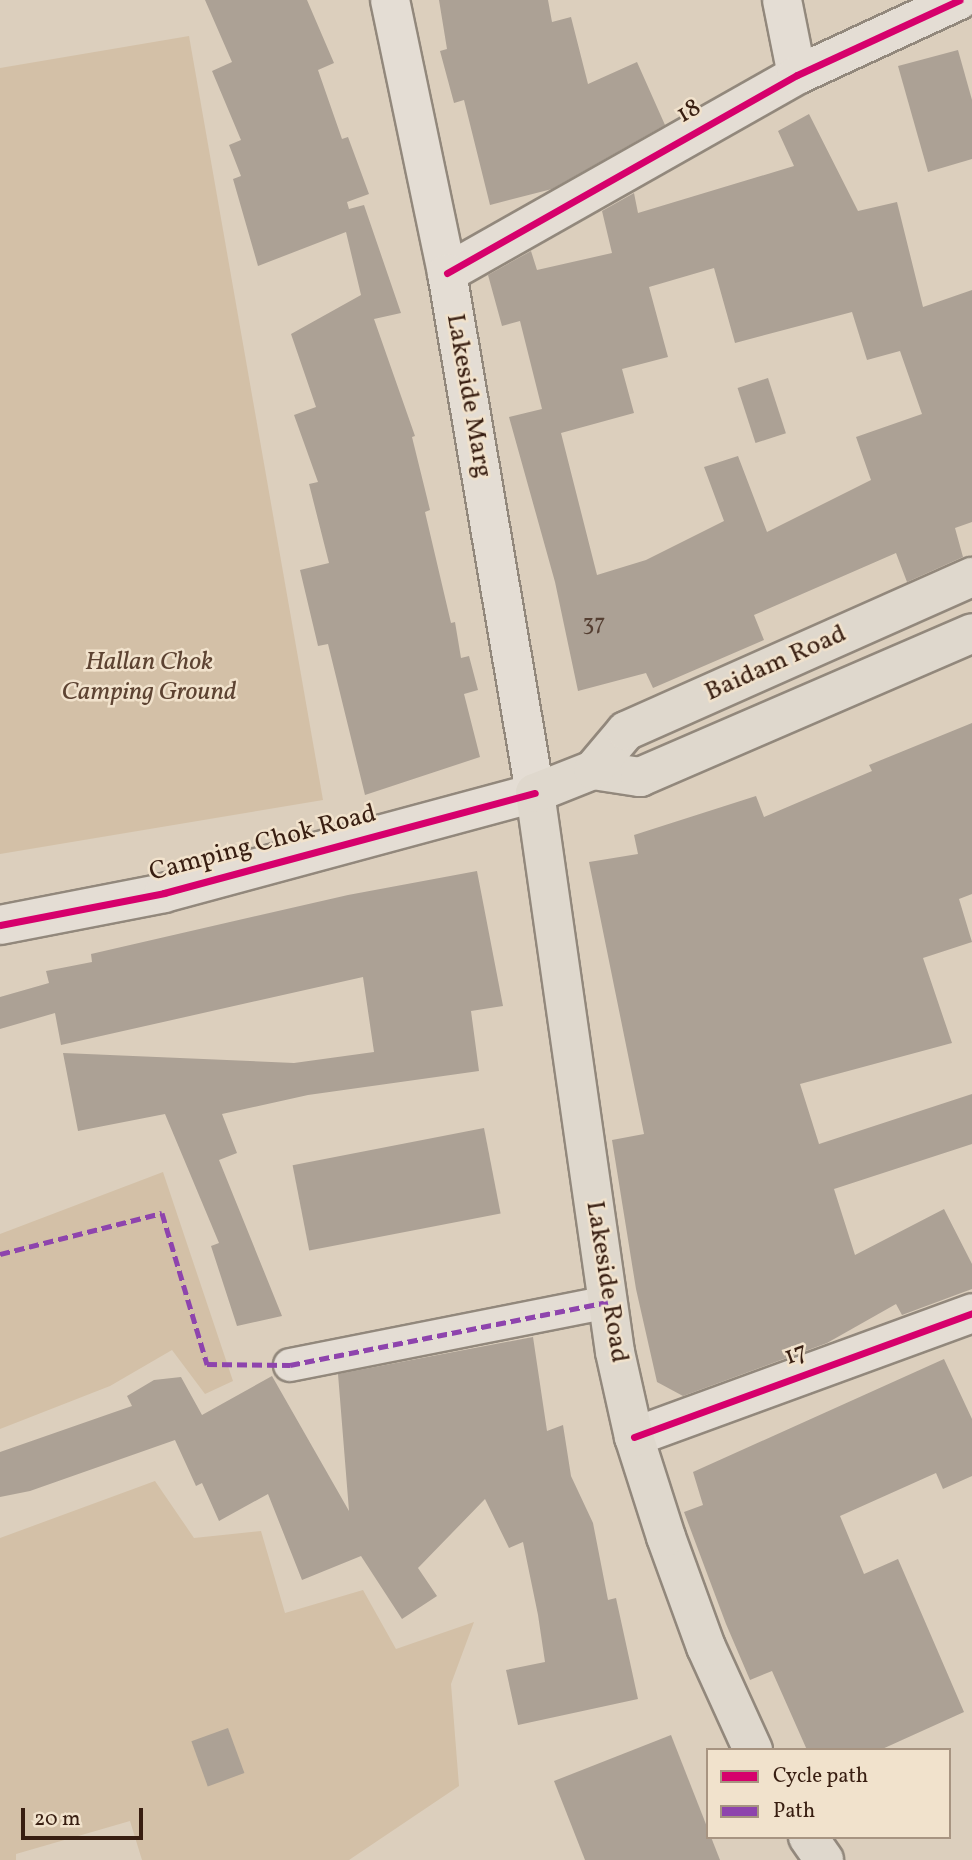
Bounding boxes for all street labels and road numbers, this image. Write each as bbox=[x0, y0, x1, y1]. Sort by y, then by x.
street label: 18 bbox=[671, 93, 707, 131]
street label: Lakeside Marg bbox=[438, 312, 498, 480]
street label: Baidam Road bbox=[700, 619, 852, 709]
street label: Camping Chok Road bbox=[146, 799, 380, 889]
street label: Lakeside Road bbox=[578, 1199, 634, 1365]
street label: 17 bbox=[780, 1336, 812, 1374]

